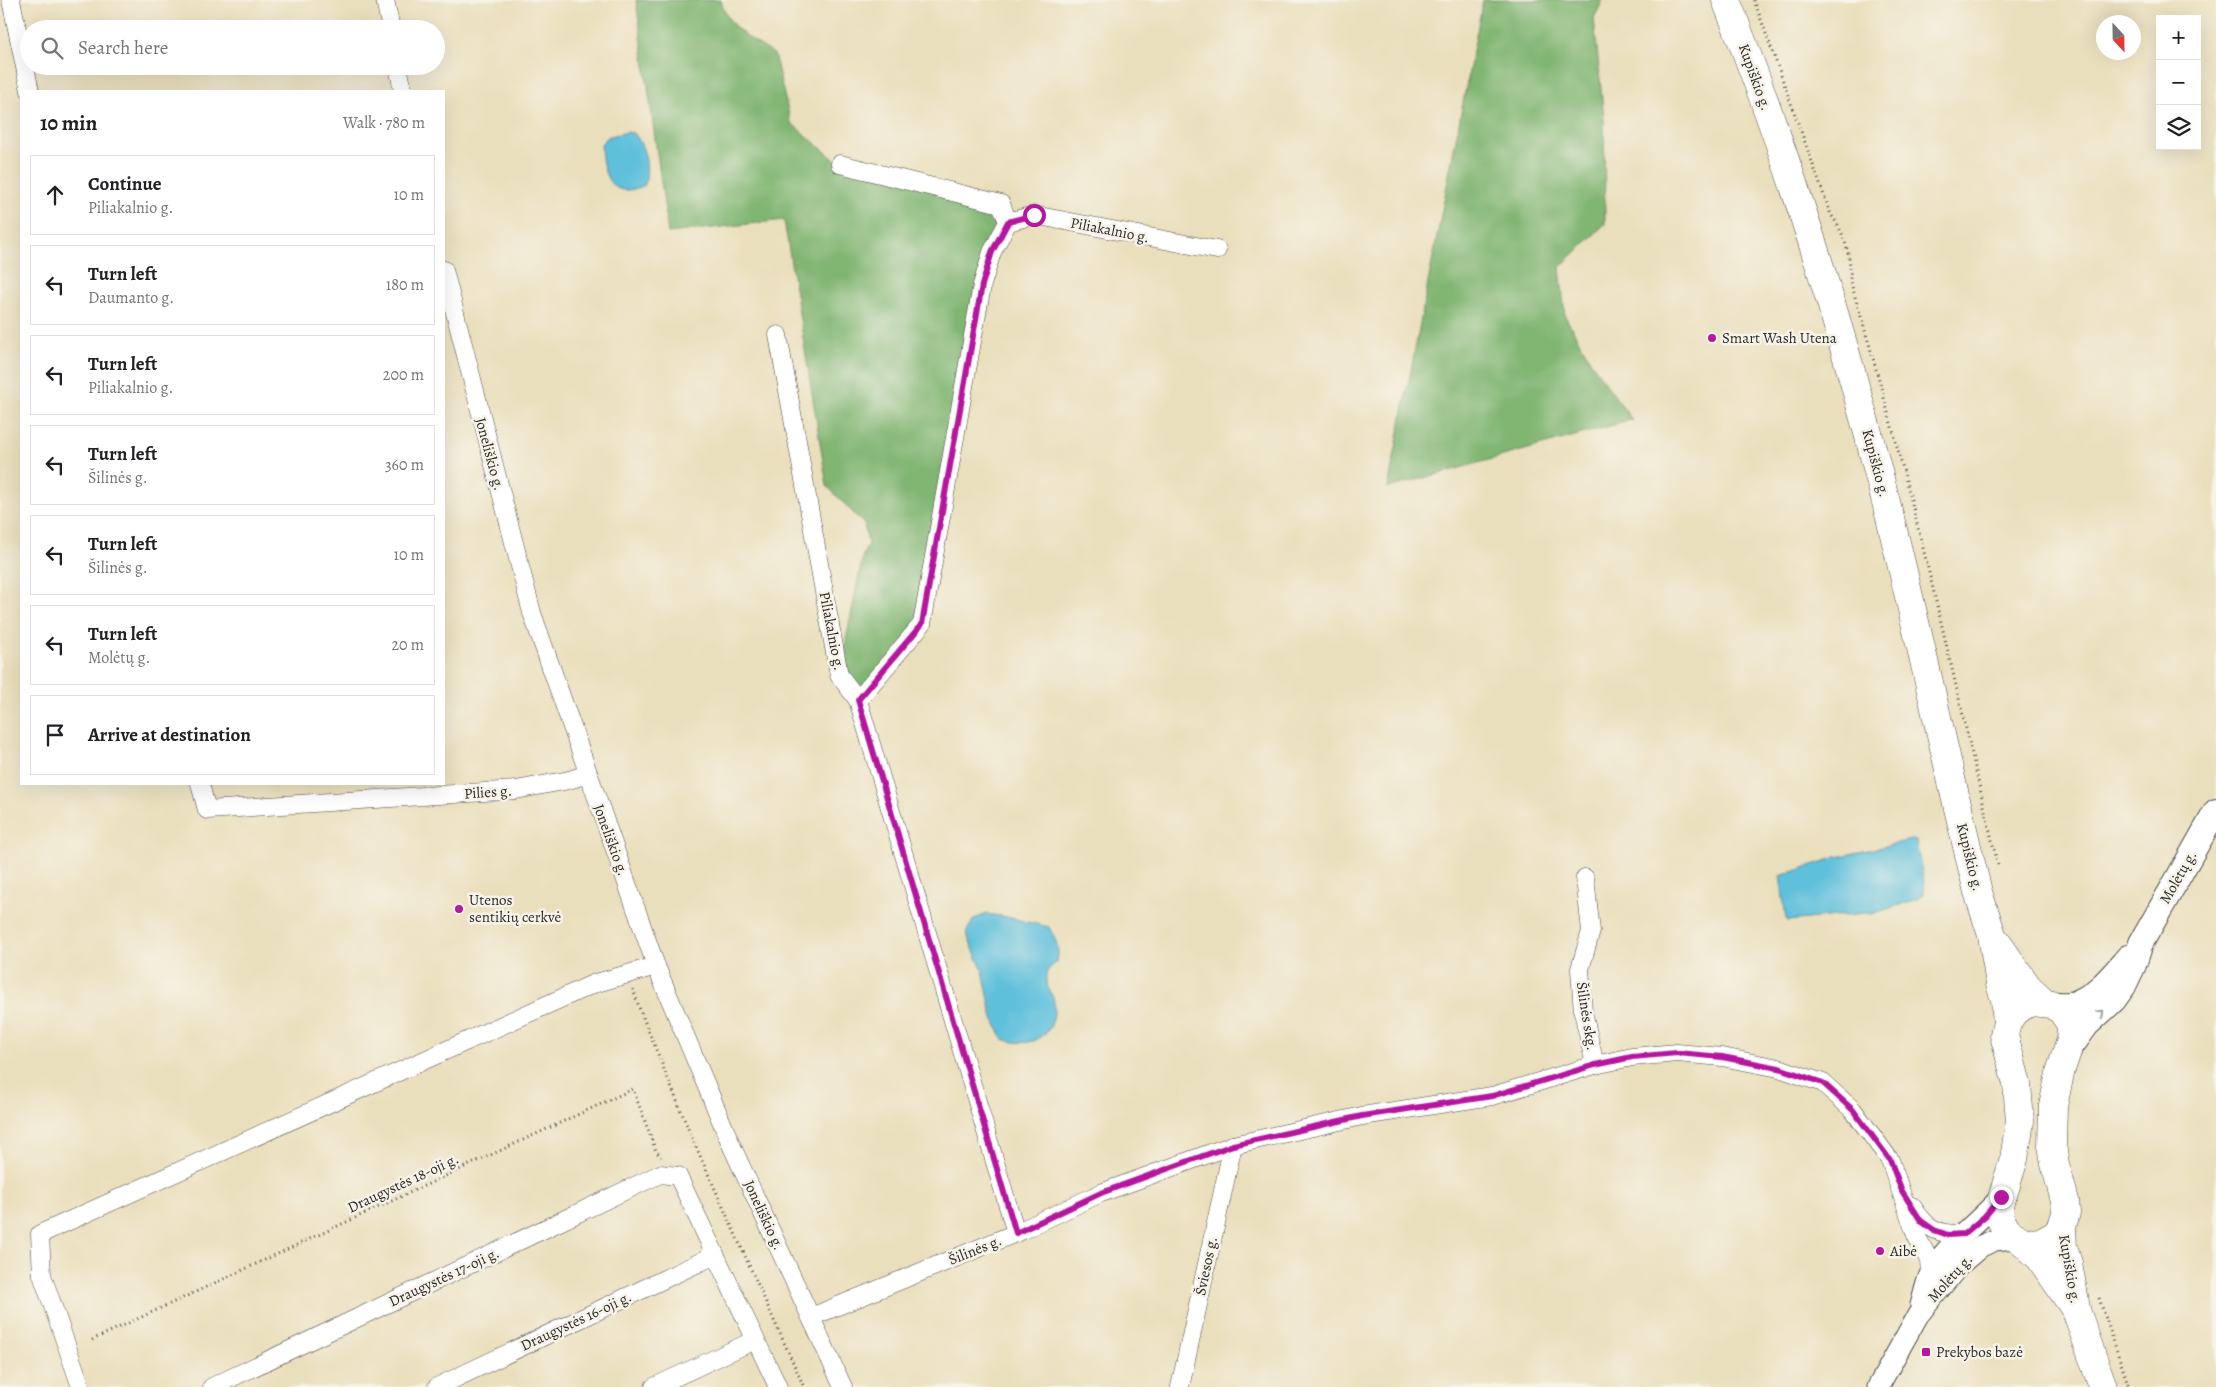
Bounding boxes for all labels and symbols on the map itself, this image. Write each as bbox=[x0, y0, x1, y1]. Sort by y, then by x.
north arrow bbox=[2096, 15, 2141, 60]
street label: Kupiškio g. bbox=[1734, 41, 1776, 113]
route start bbox=[1023, 204, 1046, 227]
street label: Piliakalnio g. bbox=[1069, 213, 1151, 247]
place label: Smart Wash Utena bbox=[1722, 328, 1837, 348]
marker: Smart Wash Utena bbox=[1706, 332, 1718, 344]
street label: Joneliškio g. bbox=[471, 415, 509, 493]
street label: Kupiškio g. bbox=[1857, 427, 1895, 499]
street label: Piliakalnio g. bbox=[815, 590, 849, 672]
street label: Pilies g. bbox=[463, 780, 513, 804]
street label: Joneliškio g. bbox=[589, 801, 633, 879]
street label: Kupiškio g. bbox=[1952, 821, 1988, 893]
street label: Molėtų g. bbox=[2155, 847, 2201, 907]
place label: Utenos sentikių cerkvė bbox=[469, 890, 561, 927]
marker: Utenos sentikių cerkvė bbox=[453, 903, 465, 915]
street label: Šilinės skg. bbox=[1572, 980, 1602, 1052]
one-way arrow bbox=[2095, 1010, 2104, 1019]
street label: Draugystės 18-oji g. bbox=[344, 1148, 462, 1218]
street label: Joneliškio g. bbox=[739, 1177, 789, 1253]
route end bbox=[1990, 1186, 2013, 1209]
street label: Šilinės g. bbox=[945, 1230, 1005, 1270]
street label: Kupiškio g. bbox=[2054, 1233, 2086, 1305]
street label: Šviesos g. bbox=[1190, 1235, 1222, 1297]
place label: Aibė bbox=[1889, 1241, 1917, 1261]
street label: Draugystės 17-oji g. bbox=[385, 1243, 503, 1311]
marker: Aibė bbox=[1874, 1245, 1886, 1257]
street label: Molėtų g. bbox=[1923, 1250, 1977, 1306]
street label: Draugystės 16-oji g. bbox=[517, 1286, 635, 1356]
place label: Prekybos bazė bbox=[1936, 1342, 2023, 1362]
marker: Prekybos bazė bbox=[1920, 1346, 1932, 1358]

